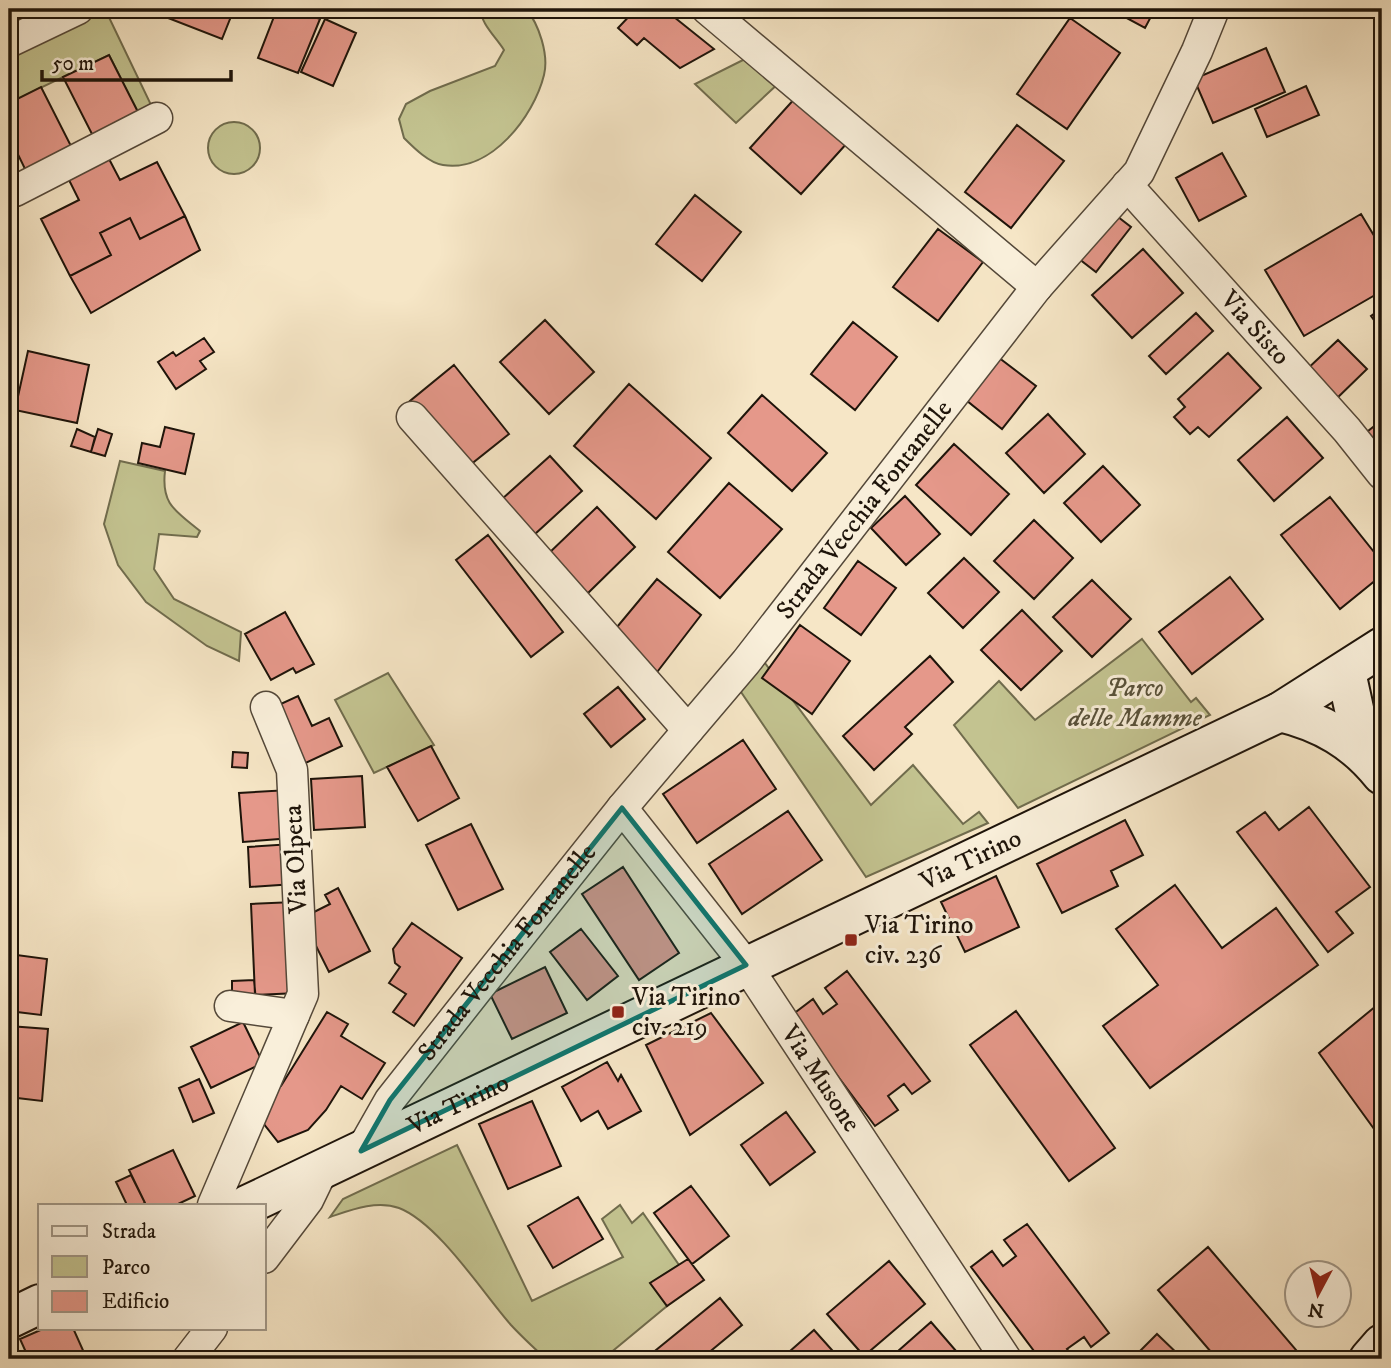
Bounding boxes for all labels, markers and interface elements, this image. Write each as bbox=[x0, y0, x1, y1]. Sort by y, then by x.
scale bar bbox=[42, 38, 231, 82]
text: 50 m bbox=[52, 51, 94, 77]
street label: Via Sisto bbox=[1212, 283, 1297, 372]
street label: Strada Vecchia Fontanelle bbox=[769, 393, 960, 626]
park label: Parco delle Mamme bbox=[1068, 672, 1203, 735]
street label: Via Olpeta bbox=[277, 804, 315, 915]
street label: Via Tirino bbox=[914, 821, 1027, 898]
street label: Strada Vecchia Fontanelle bbox=[410, 837, 604, 1068]
place label: Via Tirino civ. 236 bbox=[864, 909, 973, 972]
marker: Via Tirino civ. 236 bbox=[843, 932, 859, 948]
place label: Via Tirino civ. 219 bbox=[631, 981, 740, 1044]
marker: Via Tirino civ. 219 bbox=[610, 1004, 626, 1020]
street label: Via Musone bbox=[773, 1018, 868, 1138]
street label: Via Tirino bbox=[401, 1066, 514, 1143]
legend bbox=[38, 1204, 266, 1330]
text: Strada bbox=[102, 1219, 156, 1245]
text: Parco bbox=[102, 1255, 150, 1281]
north arrow bbox=[1282, 1260, 1352, 1330]
text: Edificio bbox=[102, 1289, 169, 1315]
text: N bbox=[1307, 1297, 1325, 1322]

